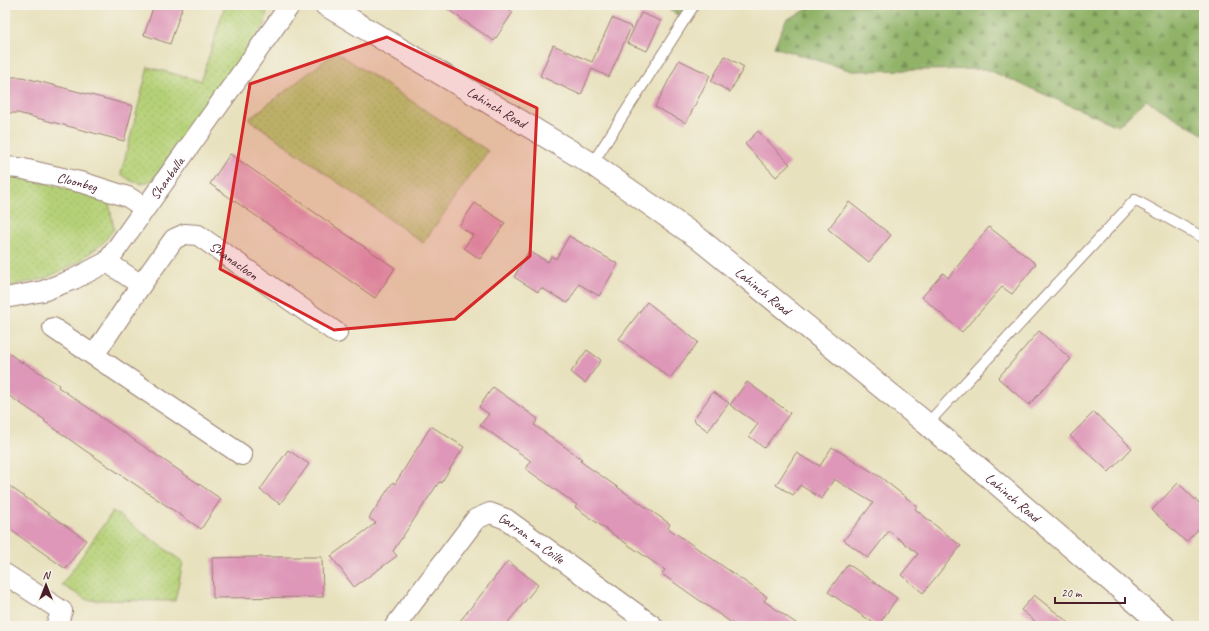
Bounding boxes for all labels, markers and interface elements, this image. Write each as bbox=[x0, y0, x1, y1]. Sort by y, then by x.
street label: Lahinch Road bbox=[464, 83, 532, 133]
street label: Shanballa bbox=[146, 153, 189, 203]
street label: Cloonbeg bbox=[55, 169, 100, 196]
street label: Shanacloon bbox=[206, 238, 262, 284]
street label: Lahinch Road bbox=[732, 264, 796, 320]
street label: Lahinch Road bbox=[982, 469, 1045, 527]
street label: Garran na Coille bbox=[496, 509, 569, 568]
north arrow bbox=[26, 565, 66, 605]
text: N bbox=[43, 568, 52, 582]
scale bar bbox=[1055, 579, 1125, 605]
text: 20 m bbox=[1061, 585, 1083, 601]

